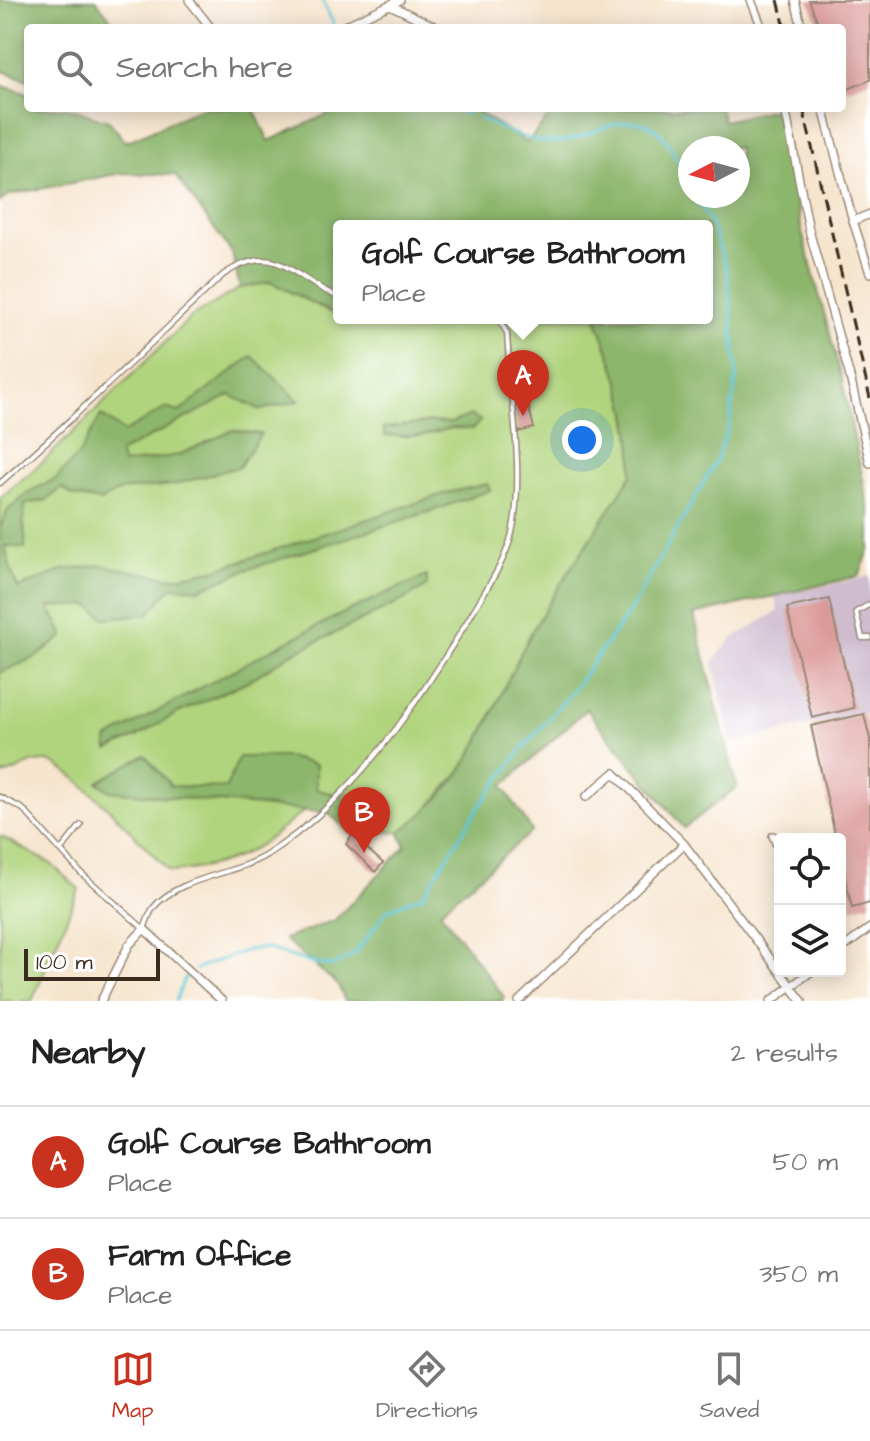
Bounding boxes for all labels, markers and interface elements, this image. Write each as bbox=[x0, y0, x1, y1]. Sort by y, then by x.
search box bbox=[24, 24, 846, 112]
icon: search bbox=[52, 46, 96, 90]
text: Search here bbox=[116, 47, 293, 89]
north arrow bbox=[678, 136, 750, 208]
popup bbox=[333, 220, 713, 324]
text: Golf Course Bathroom bbox=[362, 233, 684, 275]
text: Place bbox=[362, 275, 426, 311]
pin: A bbox=[497, 350, 549, 416]
your location bbox=[562, 420, 602, 460]
pin: B bbox=[338, 787, 390, 853]
map controls bbox=[774, 833, 846, 977]
button: locate bbox=[774, 833, 846, 905]
button: layers bbox=[774, 905, 846, 977]
scale bar bbox=[24, 945, 160, 981]
text: 100 m bbox=[36, 947, 93, 978]
text: Nearby bbox=[32, 1029, 146, 1077]
text: 2 results bbox=[730, 1035, 838, 1071]
text: Golf Course Bathroom bbox=[108, 1123, 431, 1165]
text: A bbox=[50, 1144, 66, 1180]
text: 50 m bbox=[773, 1144, 838, 1180]
text: Place bbox=[108, 1165, 172, 1201]
text: Farm Office bbox=[108, 1235, 291, 1277]
text: B bbox=[49, 1256, 67, 1292]
text: 350 m bbox=[759, 1256, 838, 1292]
text: Place bbox=[108, 1277, 172, 1313]
tab: Map bbox=[111, 1347, 155, 1426]
tab: Directions bbox=[376, 1347, 478, 1426]
tab: Saved bbox=[699, 1347, 759, 1426]

